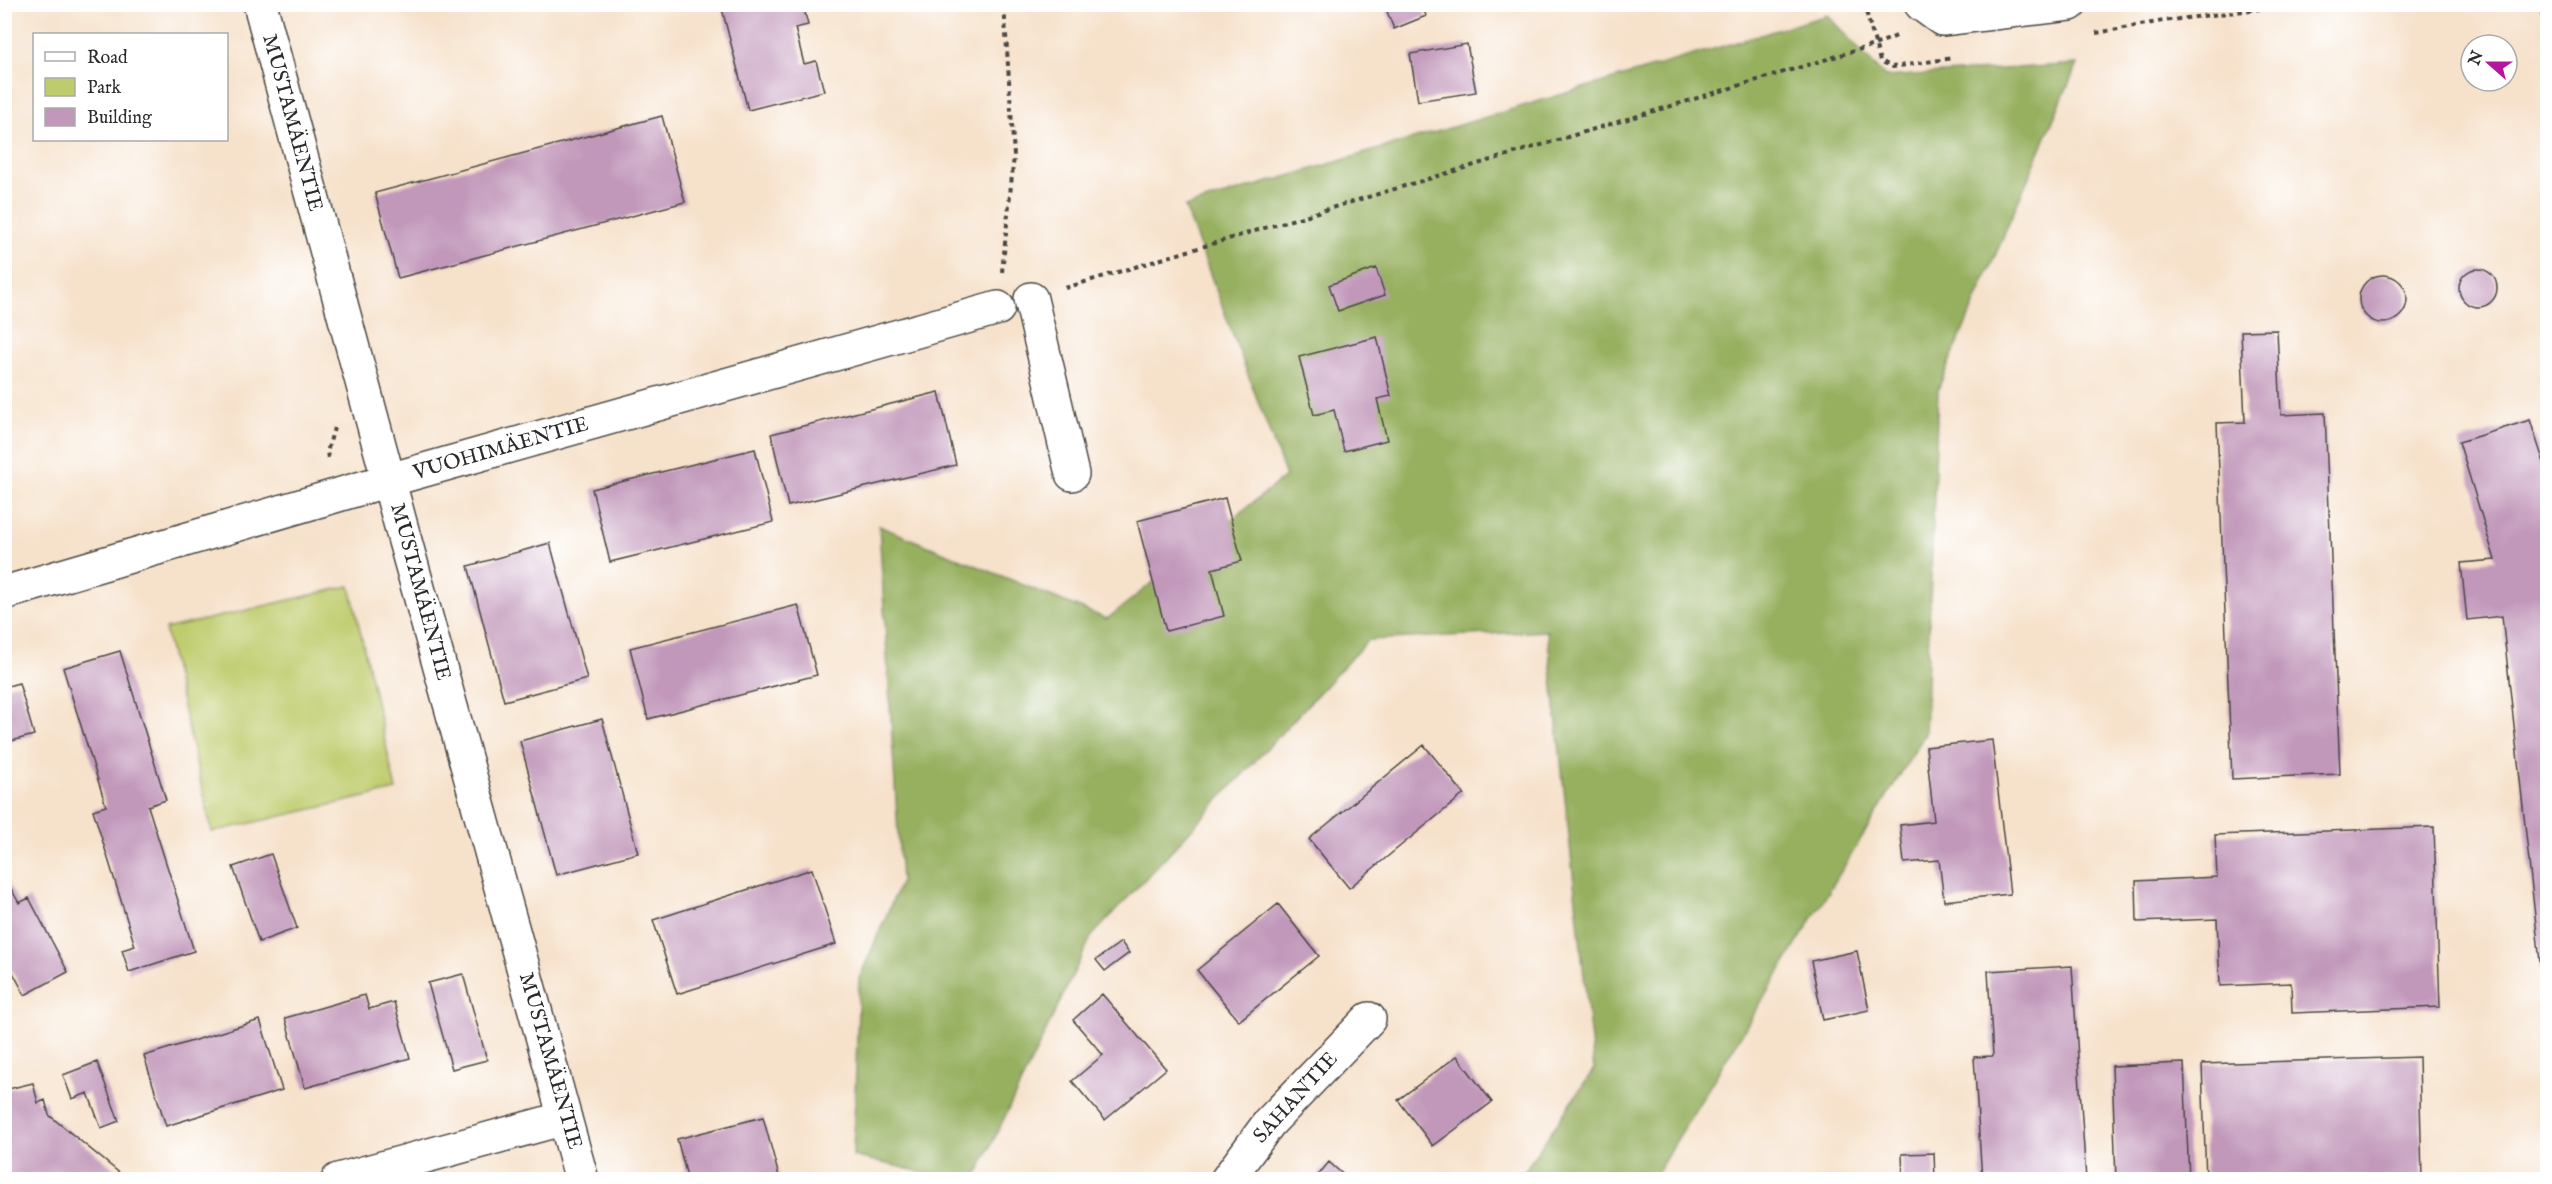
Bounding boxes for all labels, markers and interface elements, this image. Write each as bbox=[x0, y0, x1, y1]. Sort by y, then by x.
street label: MUSTAMÄENTIE bbox=[255, 31, 330, 215]
legend bbox=[33, 33, 228, 141]
north arrow bbox=[2459, 33, 2519, 93]
text: Road bbox=[87, 47, 128, 70]
text: N bbox=[2465, 48, 2489, 69]
text: Park bbox=[87, 77, 122, 100]
text: Building bbox=[87, 107, 152, 130]
street label: VUOHIMÄENTIE bbox=[409, 410, 592, 487]
street label: MUSTAMÄENTIE bbox=[383, 500, 458, 684]
street label: MUSTAMÄENTIE bbox=[512, 969, 589, 1152]
street label: SAHANTIE bbox=[1248, 1047, 1344, 1149]

